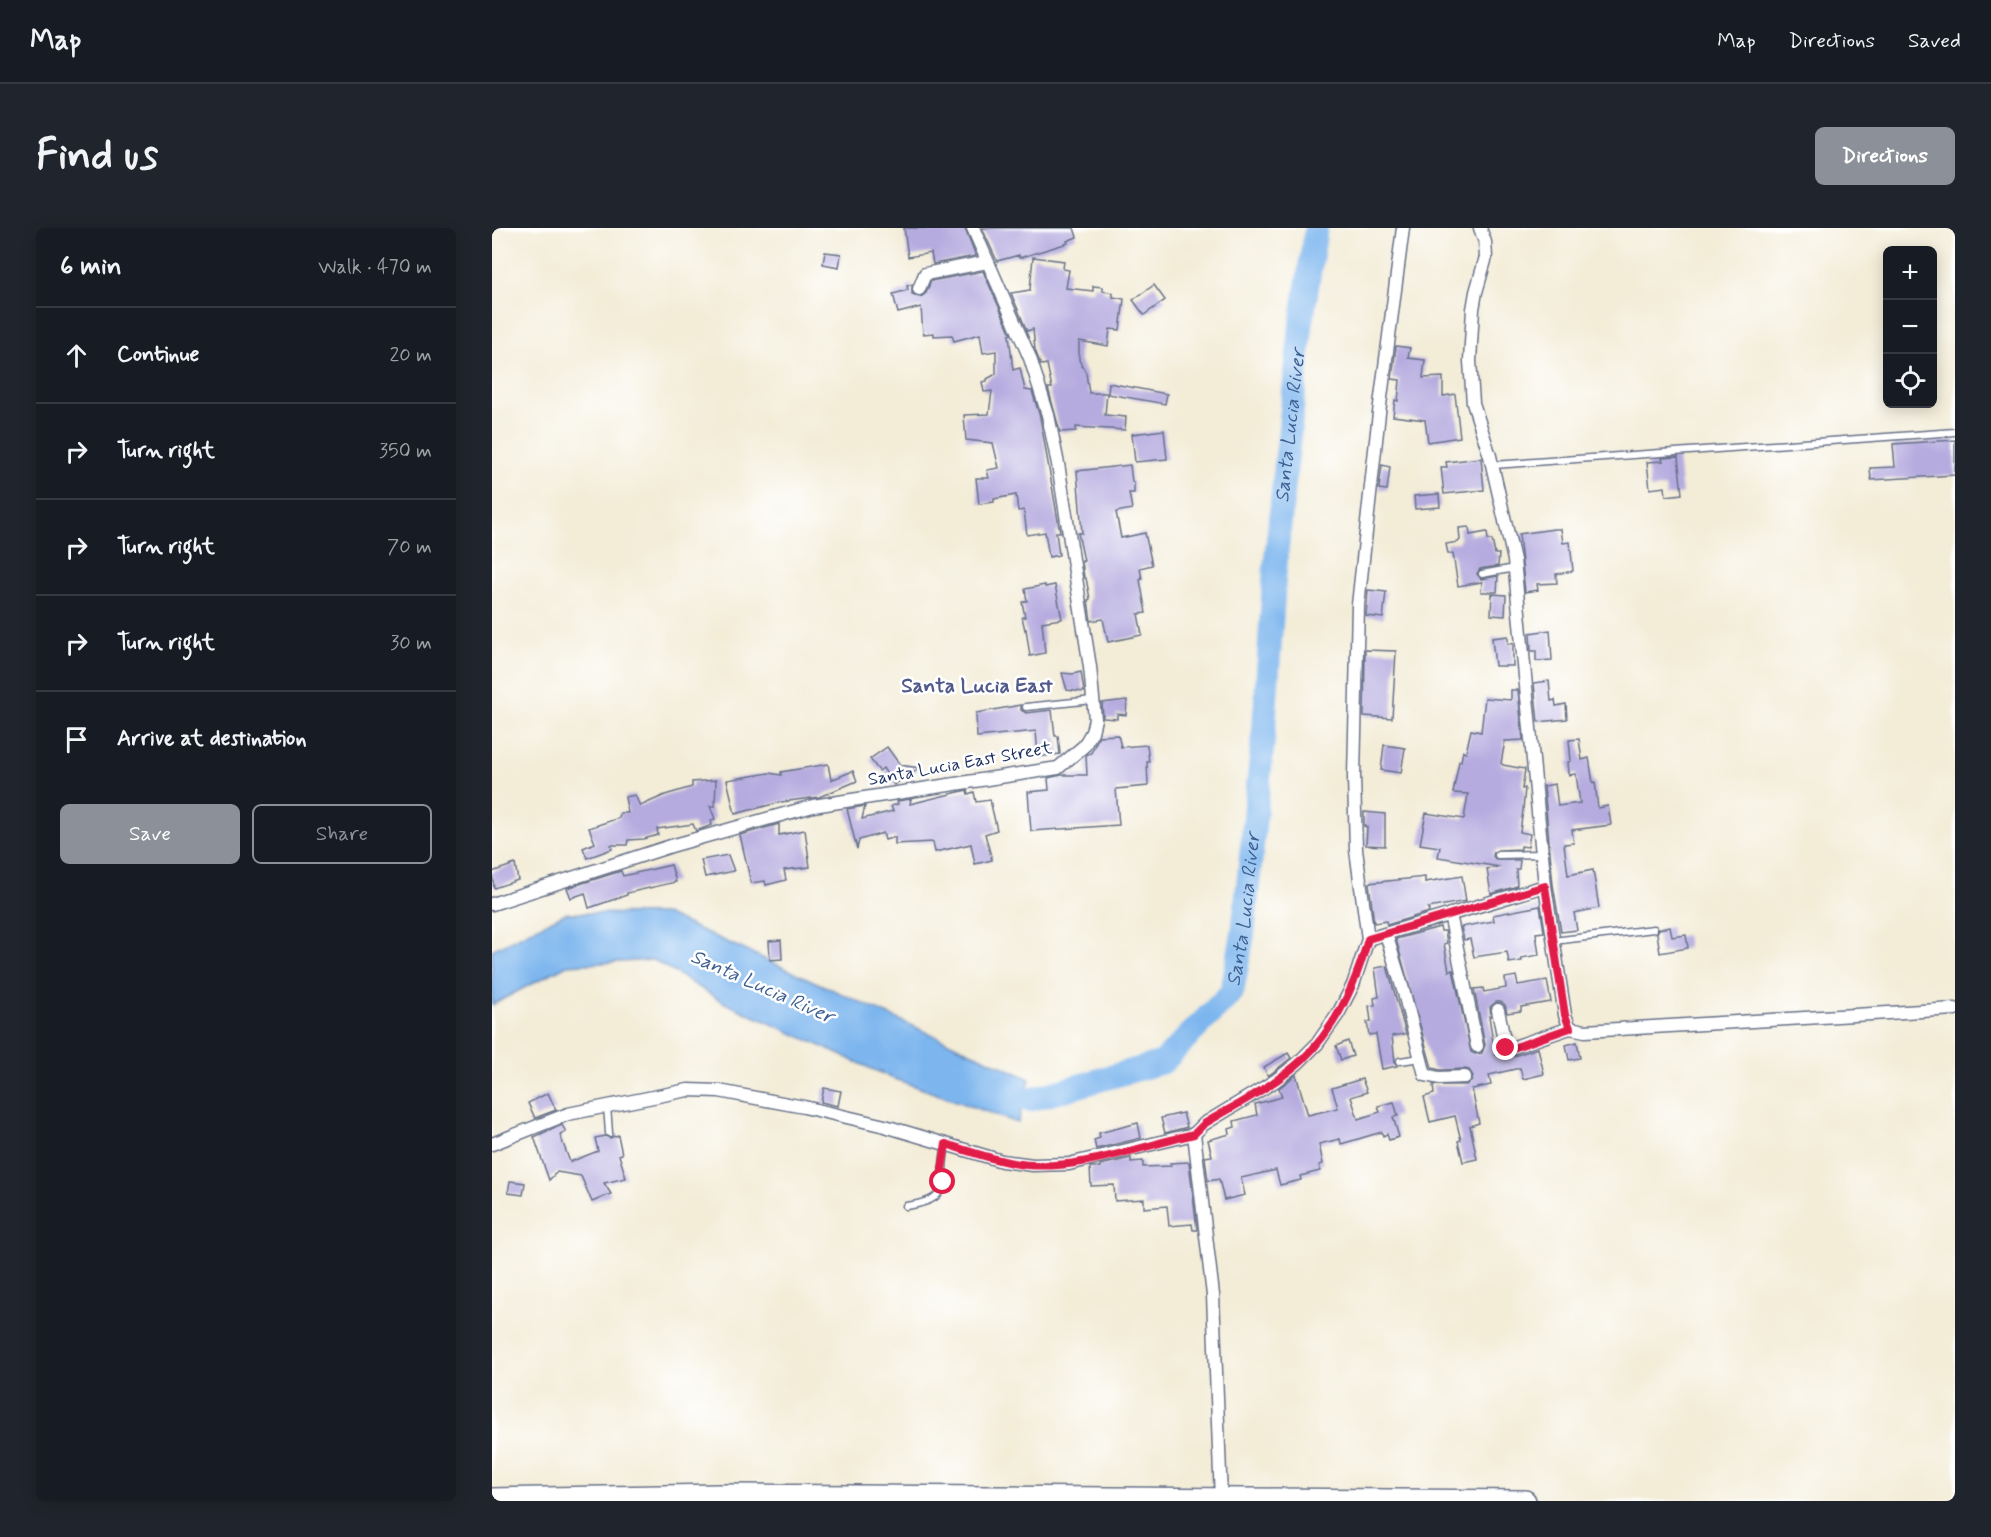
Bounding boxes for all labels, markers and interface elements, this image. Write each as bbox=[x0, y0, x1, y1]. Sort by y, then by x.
text: Map bbox=[30, 23, 81, 60]
text: Map bbox=[1717, 27, 1756, 55]
text: Directions bbox=[1789, 27, 1875, 55]
text: Saved bbox=[1908, 27, 1961, 55]
button: Directions bbox=[1815, 127, 1955, 185]
text: Find us bbox=[36, 129, 158, 184]
map controls bbox=[1883, 246, 1937, 408]
button: + bbox=[1883, 246, 1937, 300]
text: 6 min bbox=[60, 250, 122, 284]
text: Walk · 470 m bbox=[318, 254, 432, 281]
button: − bbox=[1883, 300, 1937, 354]
icon: ahead bbox=[60, 339, 93, 372]
text: Continue bbox=[117, 341, 199, 369]
text: 20 m bbox=[389, 342, 432, 369]
water label: Santa Lucia River bbox=[1269, 345, 1312, 504]
button: locate bbox=[1883, 354, 1937, 408]
icon: right bbox=[60, 435, 93, 468]
text: Turn right bbox=[117, 437, 215, 465]
text: 350 m bbox=[379, 438, 432, 465]
icon: right bbox=[60, 531, 93, 564]
text: Turn right bbox=[117, 533, 215, 561]
text: 70 m bbox=[387, 534, 432, 561]
icon: right bbox=[60, 627, 93, 660]
text: Turn right bbox=[117, 629, 215, 657]
text: 30 m bbox=[390, 630, 432, 657]
district label: Santa Lucia East bbox=[901, 672, 1053, 700]
icon: arrive bbox=[60, 723, 93, 756]
text: Arrive at destination bbox=[117, 725, 307, 753]
street label: Santa Lucia East Street bbox=[866, 736, 1054, 792]
button: Save bbox=[60, 804, 240, 864]
button: Share bbox=[252, 804, 432, 864]
water label: Santa Lucia River bbox=[1220, 829, 1267, 988]
water label: Santa Lucia River bbox=[686, 943, 840, 1032]
route end bbox=[1492, 1034, 1518, 1060]
route start bbox=[929, 1168, 955, 1194]

